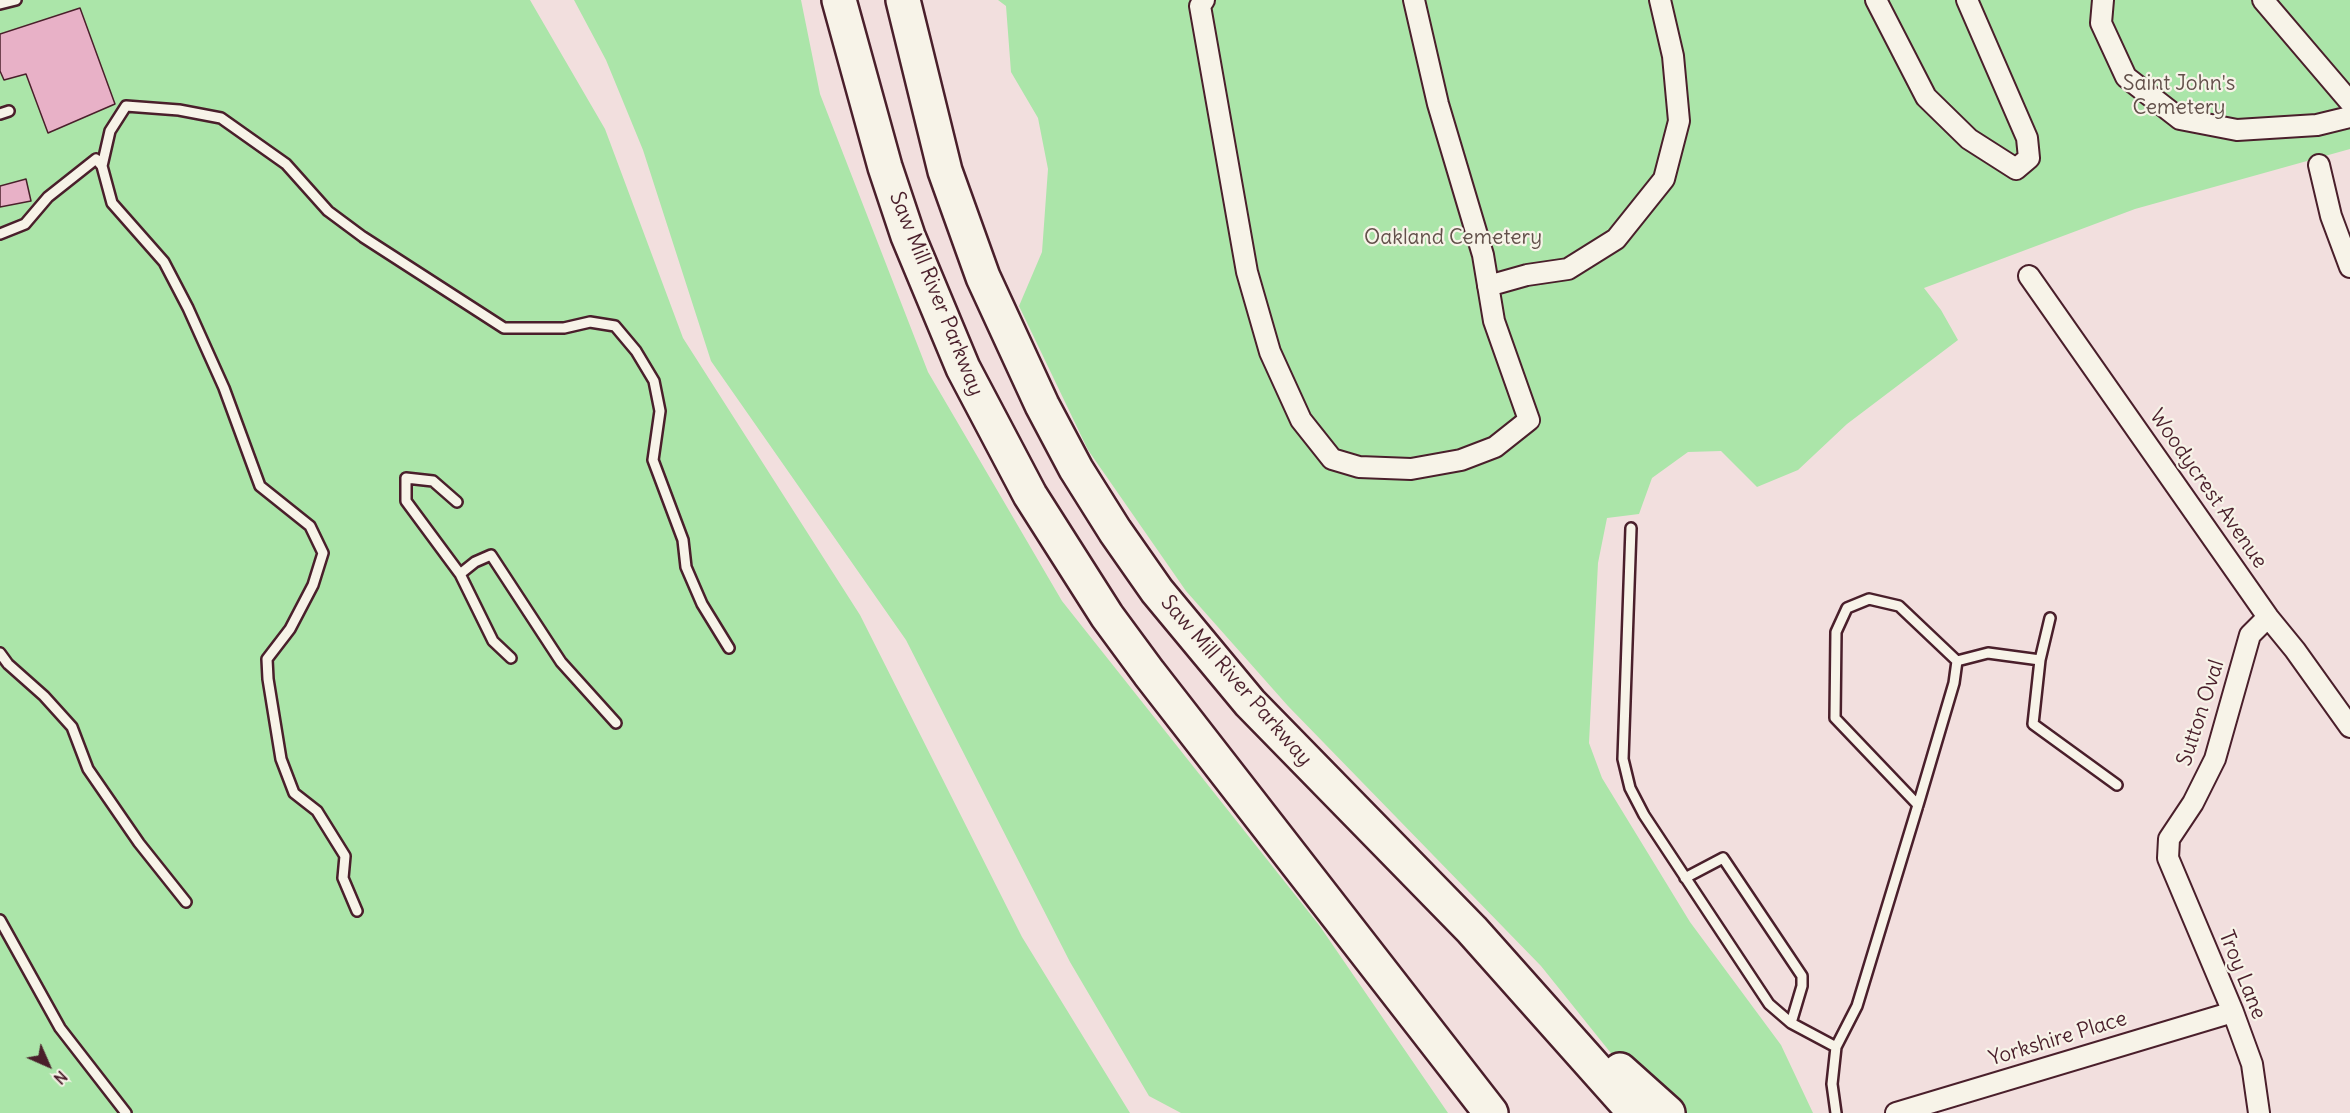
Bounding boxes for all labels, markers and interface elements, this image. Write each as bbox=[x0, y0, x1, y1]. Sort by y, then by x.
park label: Saint John's Cemetery bbox=[2123, 71, 2235, 121]
street label: Saw Mill River Parkway bbox=[883, 188, 989, 400]
park label: Oakland Cemetery bbox=[1364, 225, 1542, 251]
street label: Woodycrest Avenue bbox=[2144, 405, 2272, 573]
street label: Saw Mill River Parkway bbox=[1155, 590, 1317, 772]
street label: Sutton Oval bbox=[2172, 657, 2230, 769]
street label: Troy Lane bbox=[2213, 927, 2271, 1023]
street label: Yorkshire Place bbox=[1986, 1006, 2130, 1072]
north arrow bbox=[18, 1035, 78, 1095]
text: N bbox=[50, 1067, 72, 1089]

